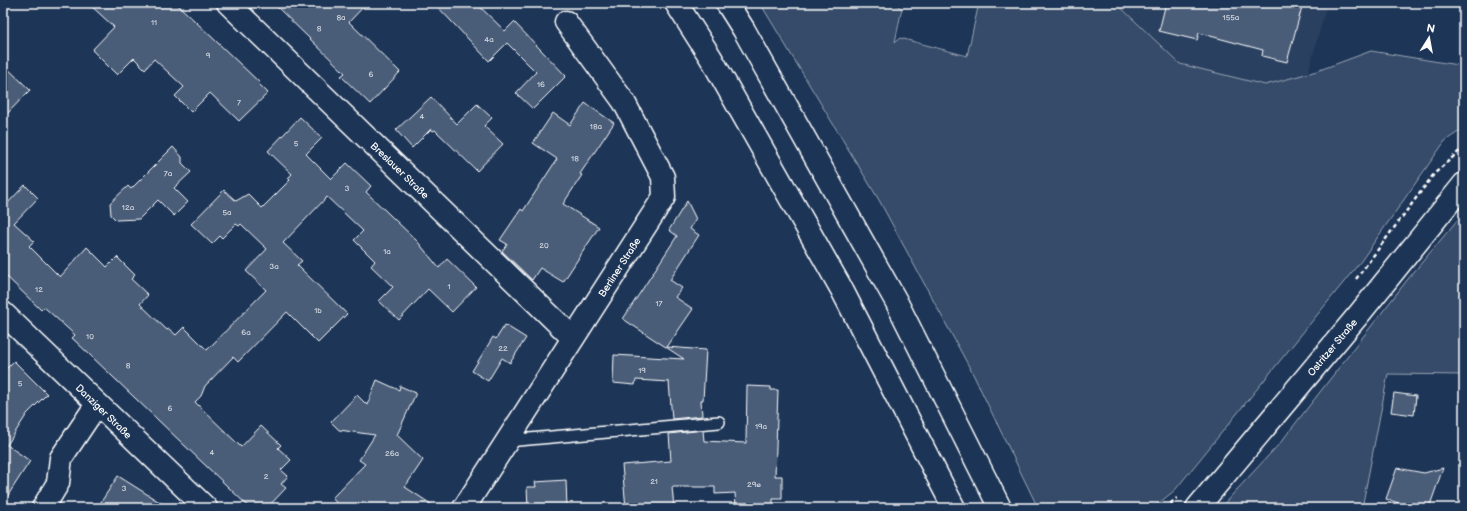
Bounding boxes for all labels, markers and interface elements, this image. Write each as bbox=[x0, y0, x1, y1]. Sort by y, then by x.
house number: 8a bbox=[336, 13, 346, 22]
house number: 155a bbox=[1223, 13, 1240, 22]
house number: 11 bbox=[151, 18, 157, 27]
north arrow bbox=[1409, 18, 1449, 58]
text: N bbox=[1426, 22, 1436, 36]
house number: 8 bbox=[317, 24, 322, 33]
house number: 4a bbox=[484, 35, 494, 44]
house number: 9 bbox=[206, 51, 211, 60]
house number: 6 bbox=[369, 70, 374, 79]
house number: 16 bbox=[537, 80, 545, 89]
house number: 7 bbox=[237, 98, 241, 107]
house number: 4 bbox=[420, 112, 425, 121]
house number: 18a bbox=[590, 122, 603, 131]
house number: 5 bbox=[294, 139, 299, 148]
street label: Breslauer Straße bbox=[368, 140, 431, 202]
house number: 18 bbox=[571, 154, 579, 163]
house number: 7a bbox=[164, 169, 173, 178]
house number: 3 bbox=[345, 184, 350, 193]
house number: 12a bbox=[122, 203, 135, 212]
house number: 5a bbox=[222, 208, 232, 217]
street label: Berliner Straße bbox=[596, 236, 644, 299]
house number: 20 bbox=[539, 241, 549, 250]
house number: 1a bbox=[383, 247, 391, 256]
house number: 3a bbox=[269, 262, 279, 271]
house number: 1 bbox=[447, 282, 451, 291]
house number: 12 bbox=[35, 285, 43, 294]
house number: 17 bbox=[655, 299, 663, 308]
house number: 1b bbox=[314, 306, 322, 315]
street label: Ostritzer Straße bbox=[1305, 317, 1360, 379]
house number: 6a bbox=[241, 328, 251, 337]
house number: 10 bbox=[86, 332, 94, 341]
house number: 22 bbox=[498, 344, 508, 353]
house number: 8 bbox=[126, 361, 131, 370]
house number: 19 bbox=[638, 366, 646, 375]
house number: 5 bbox=[18, 379, 23, 388]
street label: Danziger Straße bbox=[73, 382, 134, 441]
house number: 6 bbox=[168, 404, 173, 413]
house number: 19a bbox=[755, 422, 768, 431]
house number: 4 bbox=[210, 448, 215, 457]
house number: 26a bbox=[385, 449, 400, 458]
house number: 2 bbox=[264, 472, 269, 481]
house number: 21 bbox=[650, 477, 658, 486]
house number: 29e bbox=[747, 480, 761, 489]
house number: 3 bbox=[122, 484, 127, 493]

